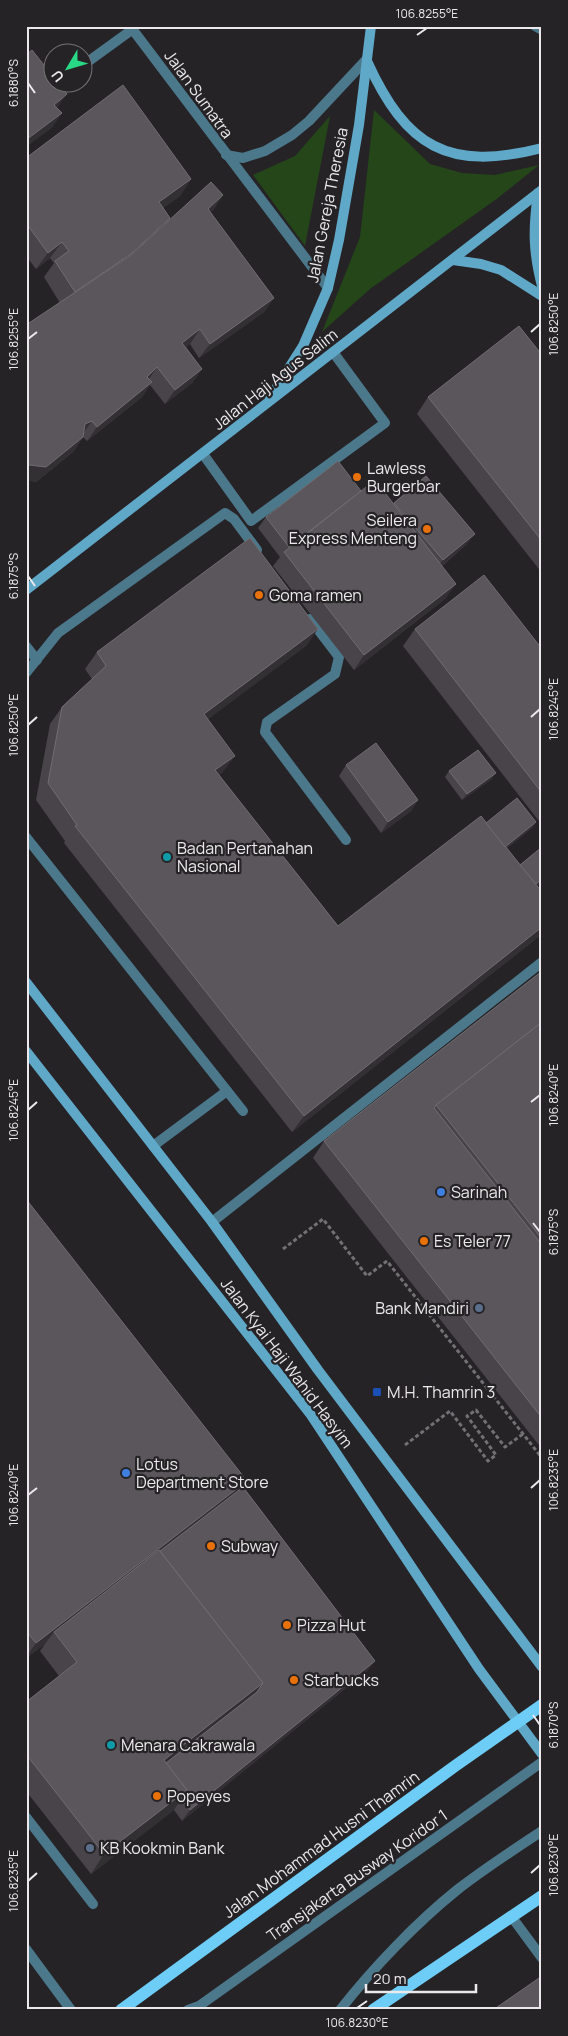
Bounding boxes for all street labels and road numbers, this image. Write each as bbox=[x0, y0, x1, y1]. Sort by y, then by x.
street label: Jalan Sumatra bbox=[159, 45, 239, 143]
street label: Jalan Gereja Theresia bbox=[301, 125, 353, 285]
street label: Jalan Haji Agus Salim bbox=[208, 323, 342, 435]
street label: Jalan Kyai Haji Wahid Hasyim bbox=[216, 1273, 358, 1453]
street label: Jalan Mohammad Husni Thamrin bbox=[218, 1765, 424, 1923]
street label: Transjakarta Busway Koridor 1 bbox=[262, 1804, 452, 1946]

